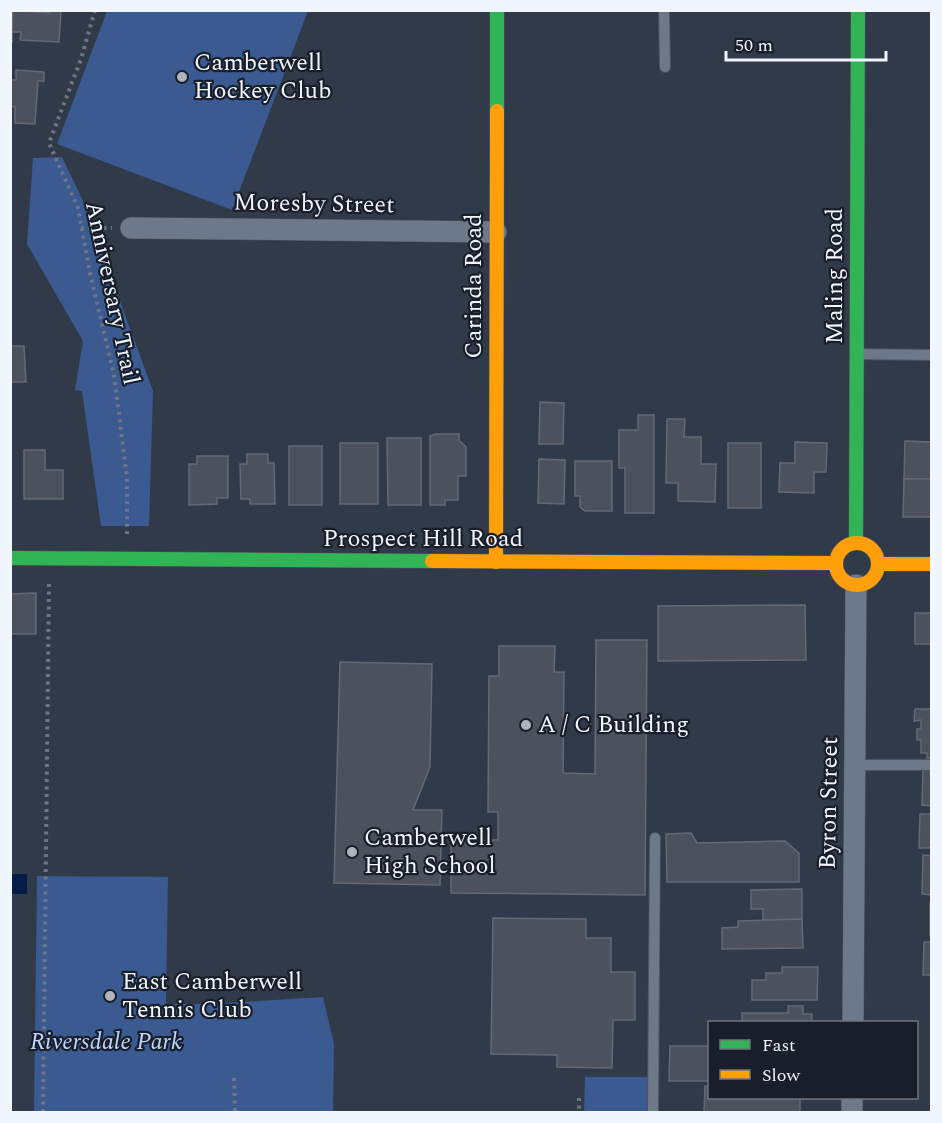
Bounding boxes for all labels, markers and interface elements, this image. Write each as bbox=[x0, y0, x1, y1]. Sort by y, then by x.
scale bar bbox=[726, 24, 886, 62]
text: 50 m bbox=[735, 32, 773, 59]
place label: Camberwell Hockey Club bbox=[194, 45, 331, 109]
marker: Camberwell Hockey Club bbox=[175, 70, 189, 84]
street label: Moresby Street bbox=[233, 185, 395, 223]
street label: Anniversary Trail bbox=[75, 198, 149, 388]
street label: Maling Road bbox=[817, 208, 853, 344]
street label: Carinda Road bbox=[456, 213, 492, 359]
street label: Prospect Hill Road bbox=[323, 521, 523, 557]
place label: A / C Building bbox=[538, 707, 689, 743]
marker: A / C Building bbox=[519, 718, 533, 732]
street label: Byron Street bbox=[810, 736, 848, 870]
place label: Camberwell High School bbox=[364, 820, 496, 884]
marker: Camberwell High School bbox=[345, 845, 359, 859]
place label: East Camberwell Tennis Club bbox=[122, 964, 302, 1028]
marker: East Camberwell Tennis Club bbox=[103, 989, 117, 1003]
legend bbox=[708, 1021, 918, 1099]
park label: Riversdale Park bbox=[30, 1024, 182, 1060]
text: Fast bbox=[762, 1032, 795, 1059]
text: Slow bbox=[762, 1062, 801, 1089]

